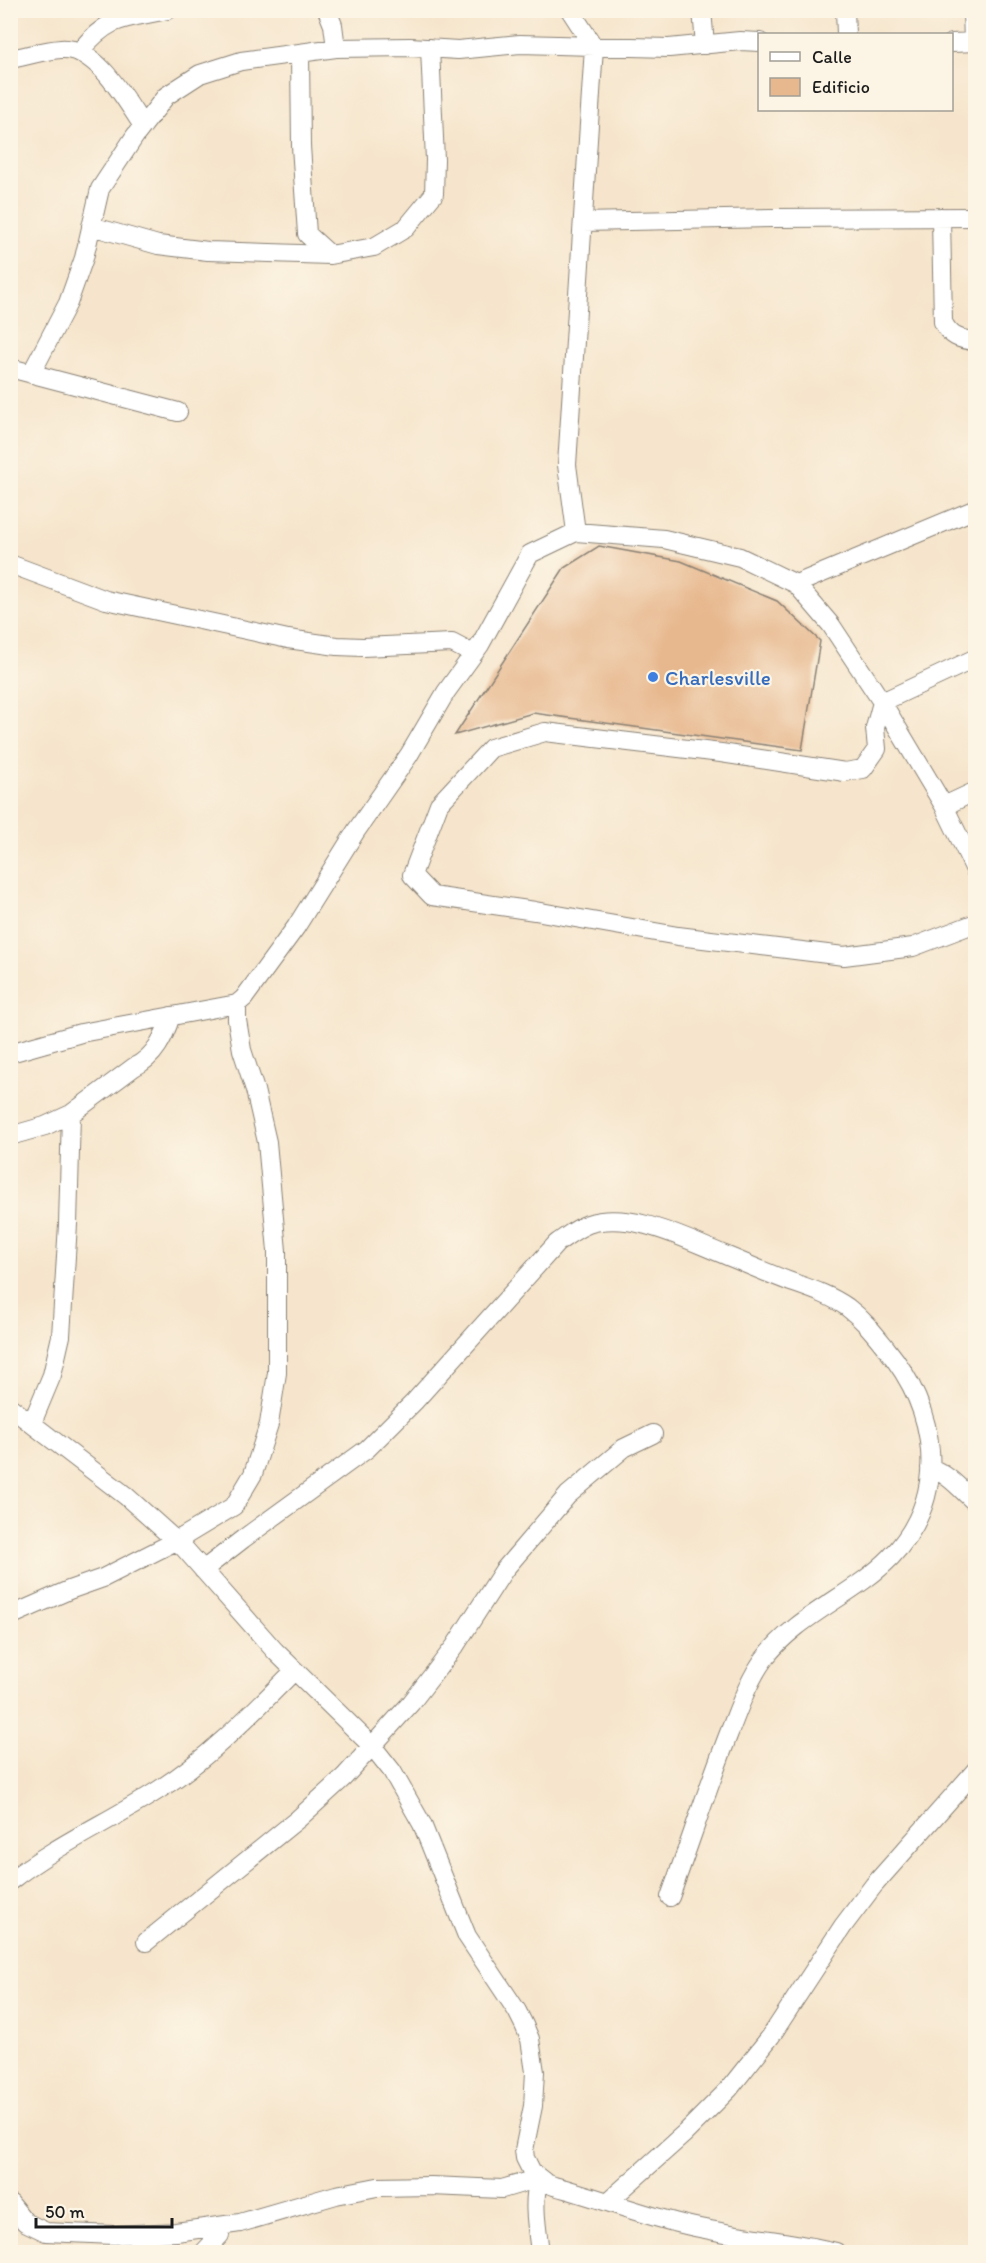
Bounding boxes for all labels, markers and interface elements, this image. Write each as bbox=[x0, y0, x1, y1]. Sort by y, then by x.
legend bbox=[758, 33, 953, 111]
text: Calle bbox=[812, 46, 852, 68]
text: Edificio bbox=[812, 76, 870, 98]
place label: Charlesville bbox=[665, 665, 771, 690]
marker: Charlesville bbox=[646, 670, 660, 684]
scale bar bbox=[36, 2191, 172, 2229]
text: 50 m bbox=[45, 2201, 85, 2223]

